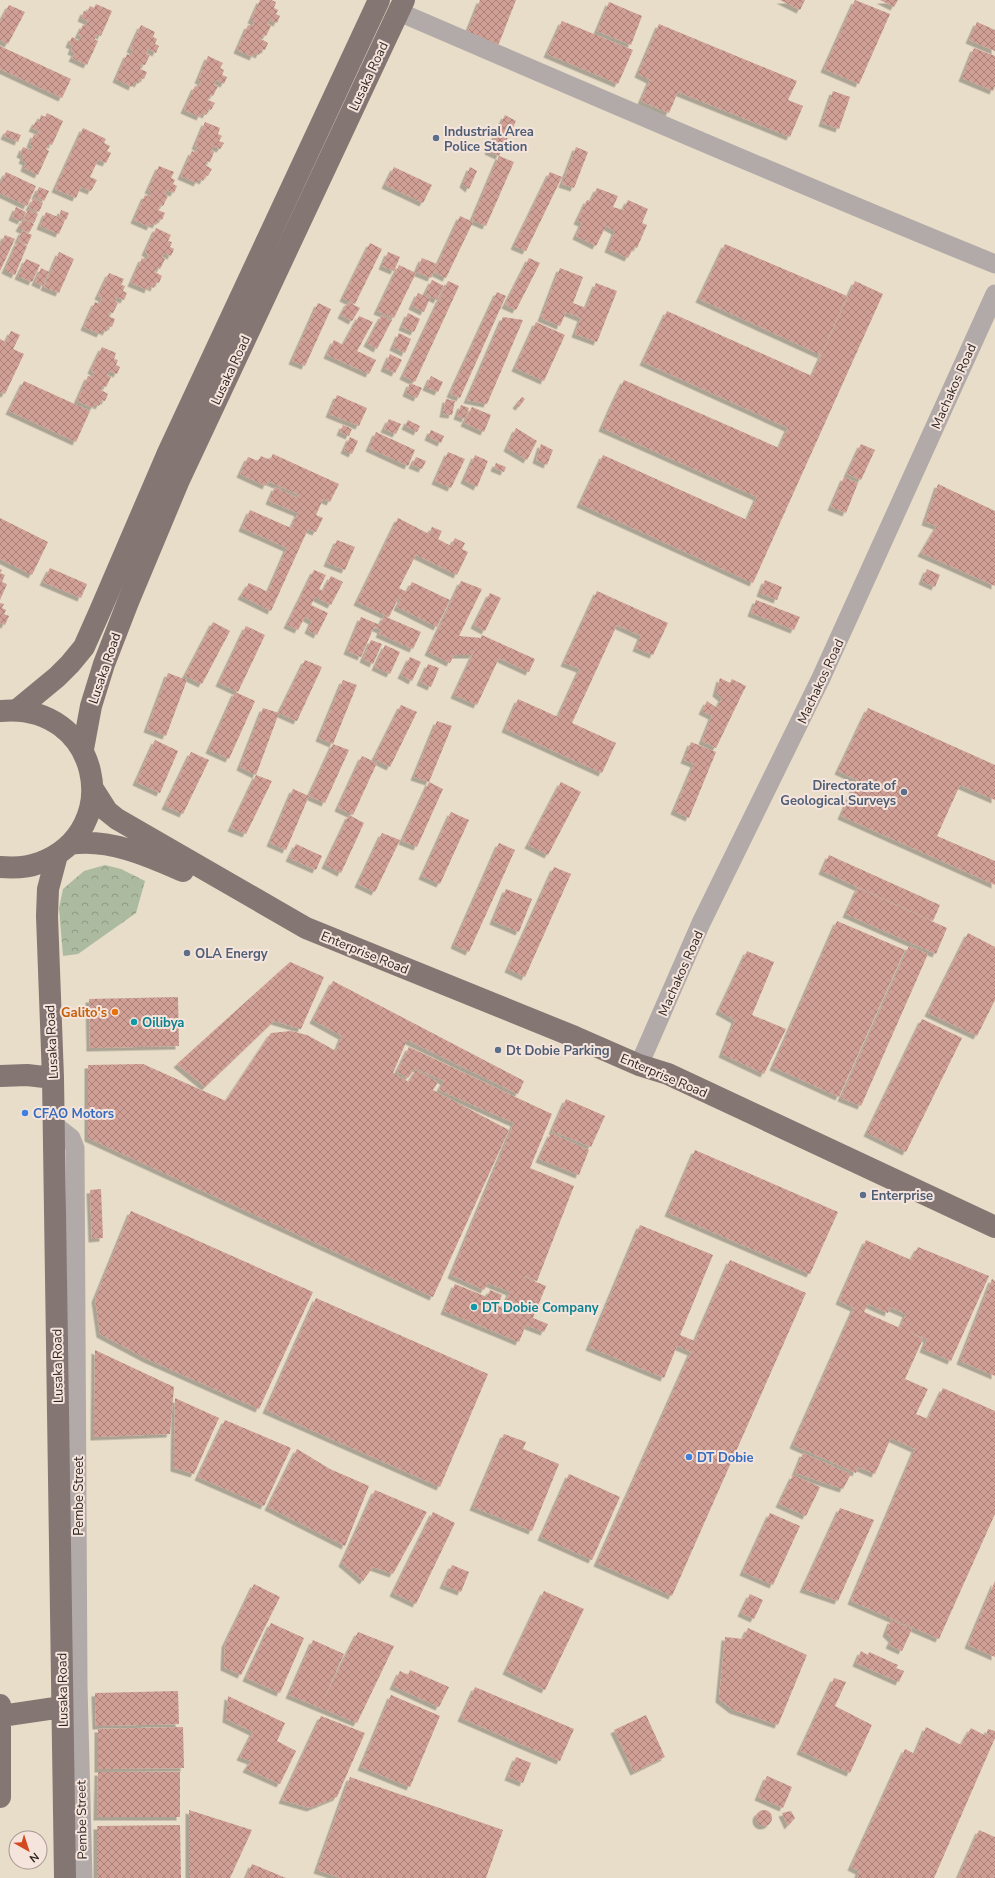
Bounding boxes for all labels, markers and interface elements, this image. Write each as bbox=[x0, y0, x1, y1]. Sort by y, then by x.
street label: Lusaka Road bbox=[345, 39, 393, 114]
place label: Industrial Area Police Station bbox=[444, 123, 534, 156]
marker: Industrial Area Police Station bbox=[431, 133, 441, 143]
street label: Lusaka Road bbox=[207, 333, 255, 408]
street label: Machakos Road bbox=[927, 341, 981, 432]
street label: Lusaka Road bbox=[84, 630, 126, 706]
street label: Machakos Road bbox=[793, 636, 848, 727]
place label: Directorate of Geological Surveys bbox=[780, 777, 896, 810]
marker: Directorate of Geological Surveys bbox=[899, 787, 909, 797]
street label: Enterprise Road bbox=[318, 927, 411, 979]
street label: Machakos Road bbox=[654, 928, 708, 1019]
place label: OLA Energy bbox=[195, 945, 268, 963]
marker: OLA Energy bbox=[182, 948, 192, 958]
street label: Lusaka Road bbox=[41, 1004, 63, 1080]
place label: Galito's bbox=[61, 1004, 107, 1022]
marker: Galito's bbox=[110, 1007, 120, 1017]
place label: Oilibya bbox=[142, 1014, 184, 1032]
marker: Oilibya bbox=[129, 1017, 139, 1027]
place label: Dt Dobie Parking bbox=[506, 1042, 610, 1060]
marker: Dt Dobie Parking bbox=[493, 1045, 503, 1055]
street label: Enterprise Road bbox=[617, 1049, 710, 1102]
place label: CFAO Motors bbox=[33, 1105, 114, 1123]
marker: CFAO Motors bbox=[20, 1108, 30, 1118]
place label: Enterprise bbox=[871, 1187, 933, 1205]
marker: Enterprise bbox=[858, 1190, 868, 1200]
place label: DT Dobie Company bbox=[482, 1299, 599, 1317]
marker: DT Dobie Company bbox=[469, 1302, 479, 1312]
street label: Lusaka Road bbox=[48, 1329, 68, 1403]
place label: DT Dobie bbox=[697, 1449, 754, 1467]
marker: DT Dobie bbox=[684, 1452, 694, 1462]
street label: Pembe Street bbox=[70, 1456, 88, 1536]
street label: Lusaka Road bbox=[53, 1653, 73, 1727]
street label: Pembe Street bbox=[72, 1780, 92, 1860]
north arrow bbox=[8, 1830, 48, 1870]
text: N bbox=[26, 1849, 42, 1866]

